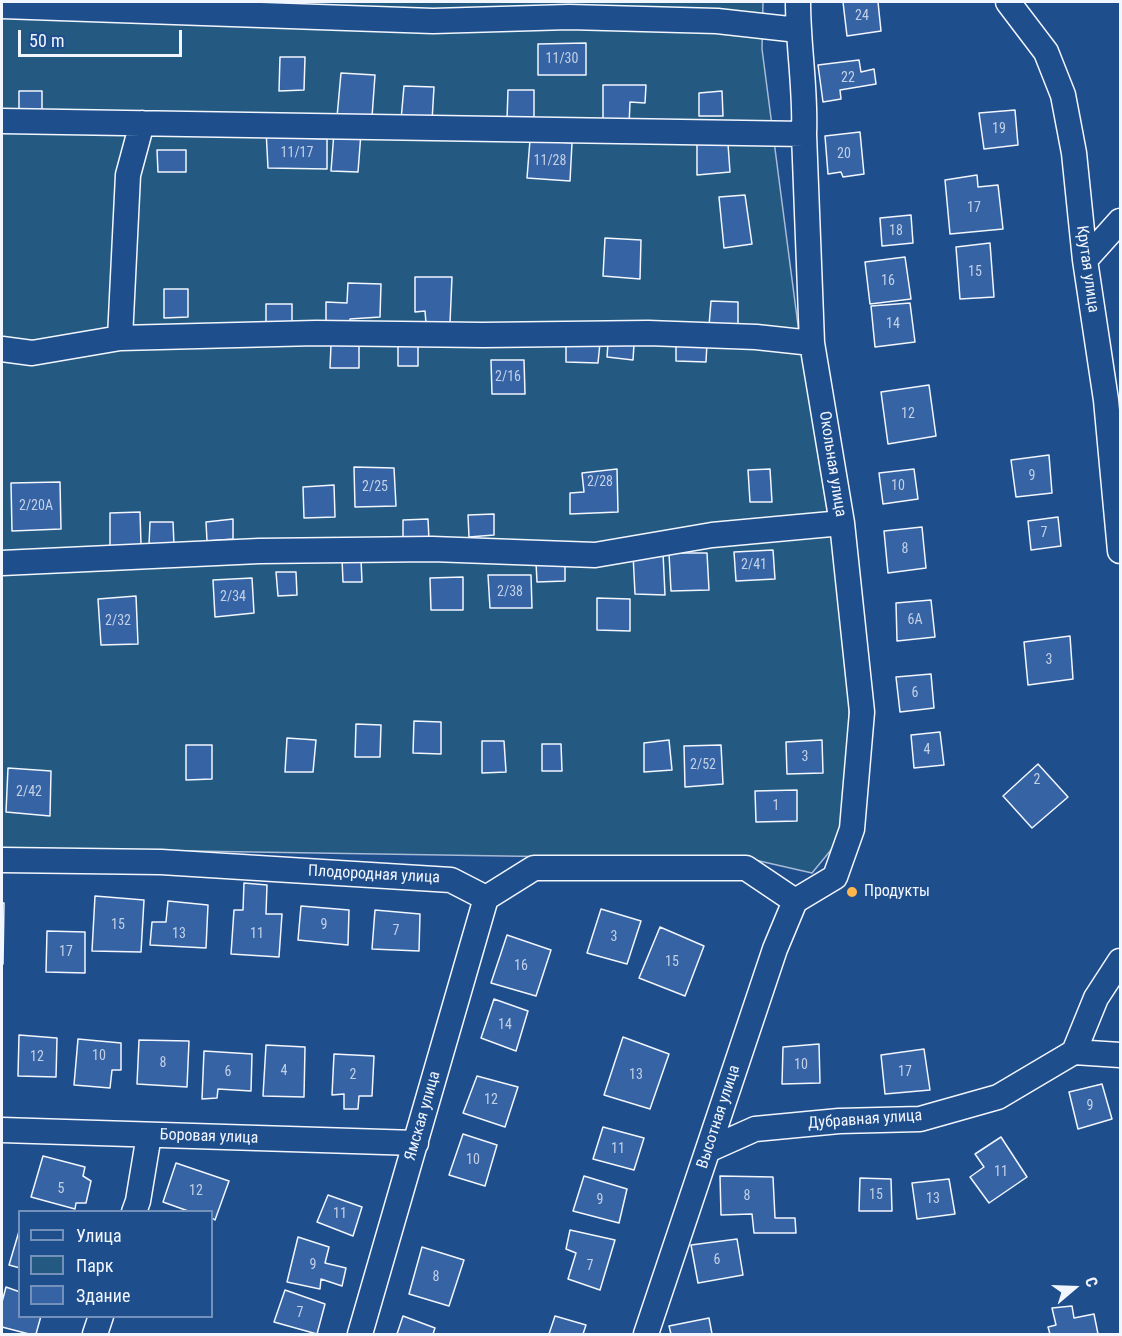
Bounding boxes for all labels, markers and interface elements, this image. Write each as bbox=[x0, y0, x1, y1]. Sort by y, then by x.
house number: 24 bbox=[855, 8, 869, 24]
scale bar bbox=[21, 18, 184, 56]
text: 50 m bbox=[29, 30, 64, 51]
house number: 11/30 bbox=[546, 51, 578, 67]
house number: 22 bbox=[841, 70, 855, 86]
house number: 19 bbox=[992, 121, 1006, 137]
house number: 11/17 bbox=[281, 145, 313, 161]
house number: 20 bbox=[837, 146, 851, 162]
house number: 11/28 bbox=[534, 153, 566, 169]
house number: 17 bbox=[967, 200, 981, 216]
house number: 18 bbox=[889, 223, 903, 239]
street label: Крутая улица bbox=[1071, 224, 1103, 314]
house number: 15 bbox=[968, 264, 982, 280]
house number: 16 bbox=[881, 273, 895, 289]
house number: 14 bbox=[886, 316, 900, 332]
house number: 2/16 bbox=[495, 369, 521, 385]
house number: 12 bbox=[901, 406, 915, 422]
street label: Окольная улица bbox=[814, 410, 850, 518]
house number: 9 bbox=[1029, 468, 1035, 484]
house number: 2/28 bbox=[587, 474, 613, 490]
house number: 10 bbox=[891, 478, 905, 494]
house number: 2/25 bbox=[362, 479, 388, 495]
house number: 2/20А bbox=[19, 498, 53, 514]
house number: 7 bbox=[1041, 525, 1047, 541]
house number: 8 bbox=[902, 541, 908, 557]
house number: 2/41 bbox=[741, 557, 767, 573]
house number: 2/38 bbox=[497, 584, 523, 600]
house number: 2/34 bbox=[220, 589, 246, 605]
house number: 6А bbox=[908, 612, 922, 628]
house number: 2/32 bbox=[105, 613, 131, 629]
house number: 3 bbox=[1046, 652, 1052, 668]
house number: 6 bbox=[912, 685, 918, 701]
house number: 4 bbox=[924, 742, 930, 758]
house number: 3 bbox=[802, 749, 808, 765]
house number: 2/52 bbox=[690, 757, 716, 773]
house number: 2 bbox=[1034, 772, 1040, 788]
house number: 2/42 bbox=[16, 784, 42, 800]
house number: 1 bbox=[773, 798, 779, 814]
street label: Плодородная улица bbox=[308, 862, 440, 888]
place label: Продукты bbox=[864, 882, 930, 902]
marker: Продукты bbox=[845, 885, 859, 899]
house number: 15 bbox=[111, 917, 125, 933]
house number: 9 bbox=[321, 917, 327, 933]
house number: 7 bbox=[393, 923, 399, 939]
house number: 13 bbox=[172, 926, 186, 942]
house number: 11 bbox=[250, 926, 264, 942]
house number: 3 bbox=[611, 929, 617, 945]
house number: 17 bbox=[59, 944, 73, 960]
house number: 15 bbox=[665, 954, 679, 970]
house number: 16 bbox=[514, 958, 528, 974]
house number: 14 bbox=[498, 1017, 512, 1033]
house number: 10 bbox=[92, 1048, 106, 1064]
house number: 12 bbox=[30, 1049, 44, 1065]
house number: 8 bbox=[160, 1055, 166, 1071]
house number: 10 bbox=[794, 1057, 808, 1073]
house number: 4 bbox=[281, 1063, 287, 1079]
street label: Высотная улица bbox=[693, 1063, 745, 1171]
house number: 6 bbox=[225, 1064, 231, 1080]
house number: 17 bbox=[898, 1064, 912, 1080]
house number: 2 bbox=[350, 1067, 356, 1083]
house number: 13 bbox=[629, 1067, 643, 1083]
street label: Ямская улица bbox=[401, 1069, 445, 1163]
house number: 12 bbox=[484, 1092, 498, 1108]
house number: 9 bbox=[1087, 1098, 1093, 1114]
street label: Дубравная улица bbox=[807, 1106, 923, 1134]
street label: Боровая улица bbox=[159, 1126, 259, 1148]
house number: 11 bbox=[611, 1141, 625, 1157]
house number: 10 bbox=[466, 1152, 480, 1168]
house number: 11 bbox=[994, 1164, 1008, 1180]
house number: 5 bbox=[58, 1181, 64, 1197]
house number: 12 bbox=[189, 1183, 203, 1199]
house number: 15 bbox=[869, 1187, 883, 1203]
house number: 8 bbox=[744, 1188, 750, 1204]
house number: 13 bbox=[926, 1191, 940, 1207]
house number: 9 bbox=[597, 1192, 603, 1208]
house number: 11 bbox=[333, 1206, 347, 1222]
legend bbox=[18, 1210, 213, 1318]
text: Улица bbox=[76, 1225, 122, 1246]
house number: 6 bbox=[714, 1252, 720, 1268]
text: Парк bbox=[76, 1255, 113, 1276]
house number: 9 bbox=[310, 1257, 316, 1273]
house number: 7 bbox=[587, 1258, 593, 1274]
north arrow bbox=[1044, 1258, 1104, 1318]
house number: 8 bbox=[433, 1269, 439, 1285]
text: С bbox=[1081, 1275, 1102, 1289]
text: Здание bbox=[76, 1285, 130, 1306]
house number: 7 bbox=[297, 1305, 303, 1321]

